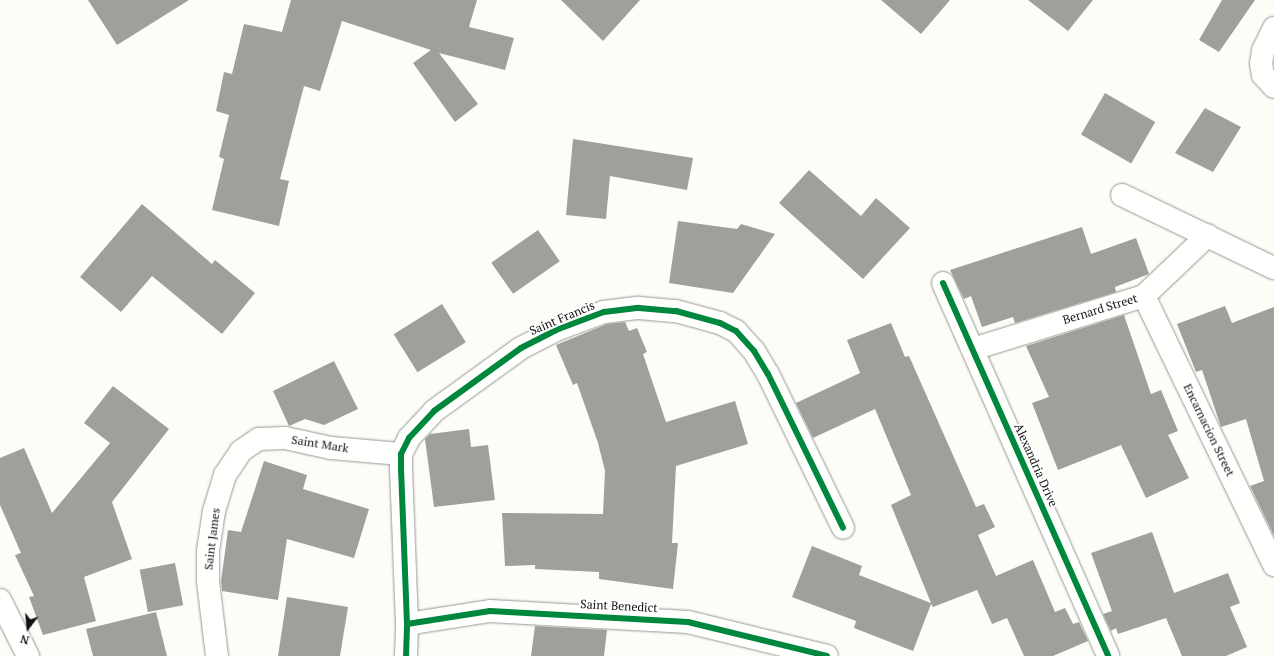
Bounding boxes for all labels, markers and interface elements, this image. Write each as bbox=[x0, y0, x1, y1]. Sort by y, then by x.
street label: Bernard Street bbox=[1061, 291, 1139, 327]
street label: Saint Francis bbox=[527, 298, 597, 338]
street label: Encarnacion Street bbox=[1180, 381, 1238, 479]
street label: Alexandria Drive bbox=[1011, 421, 1061, 509]
street label: Saint Mark bbox=[290, 432, 350, 456]
street label: Saint James bbox=[201, 507, 223, 571]
street label: Saint Benedict bbox=[580, 597, 658, 615]
north arrow bbox=[8, 608, 48, 648]
text: N bbox=[19, 632, 31, 647]

